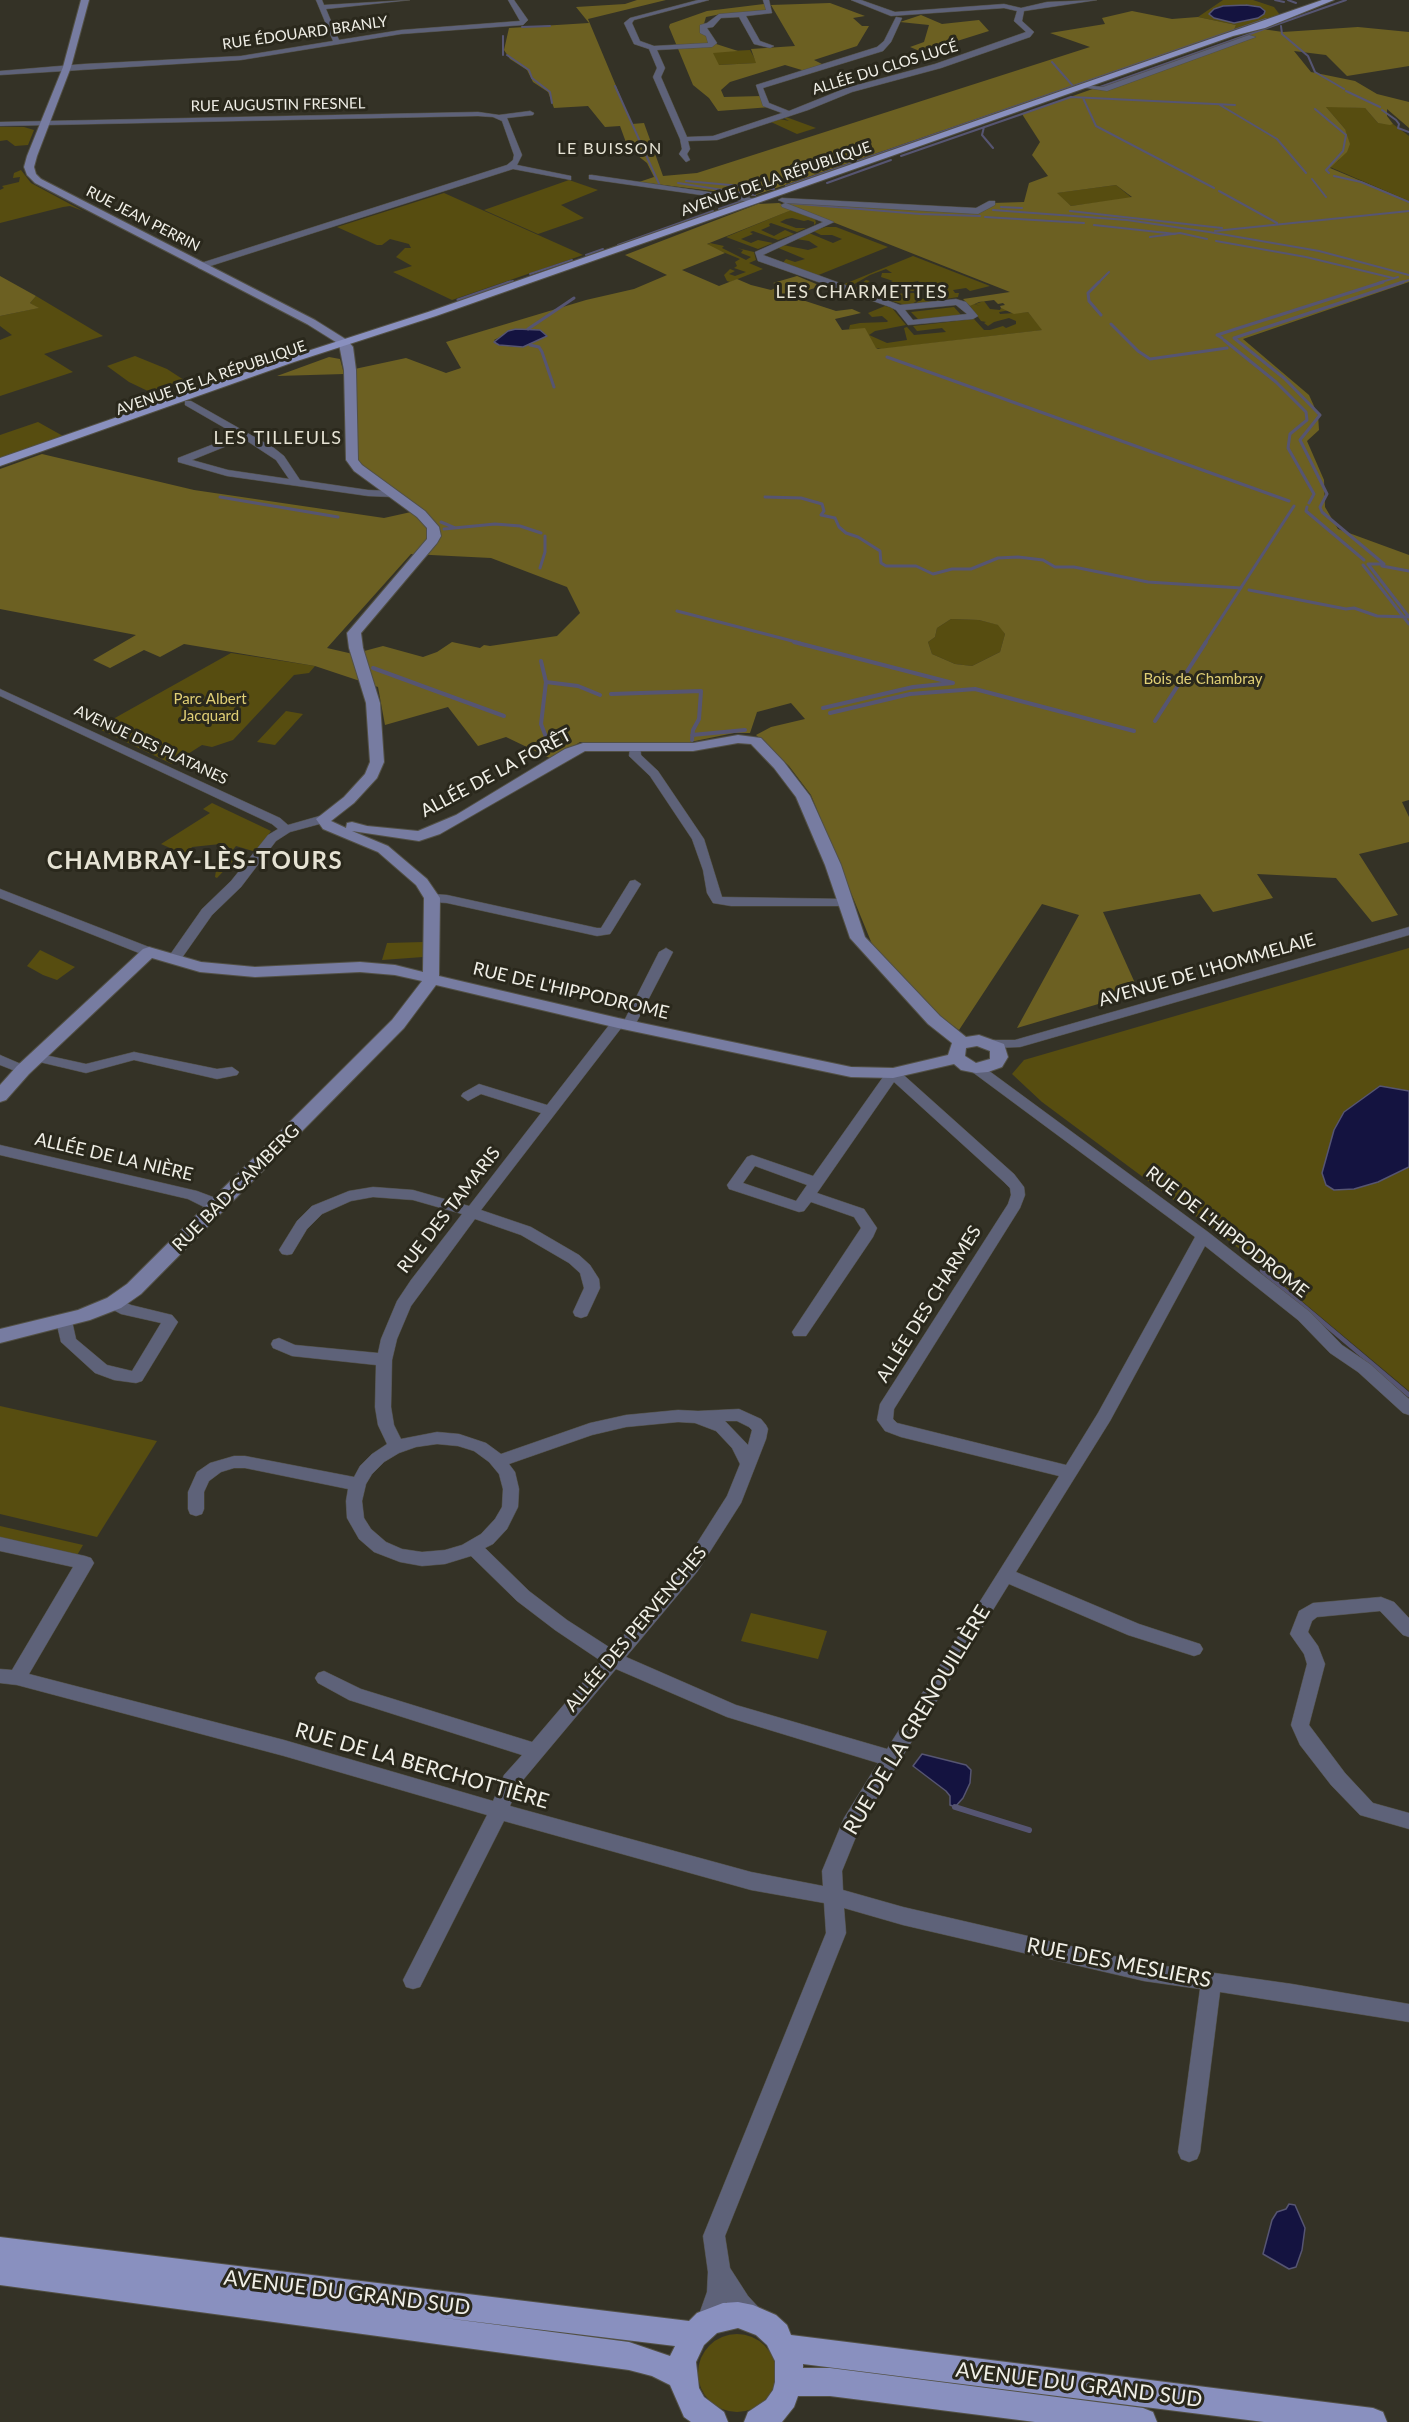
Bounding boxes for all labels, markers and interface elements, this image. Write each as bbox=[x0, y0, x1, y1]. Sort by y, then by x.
street label: RUE ÉDOUARD BRANLY bbox=[221, 12, 389, 54]
street label: ALLÉE DU CLOS LUCÉ bbox=[810, 37, 960, 99]
street label: RUE AUGUSTIN FRESNEL bbox=[190, 94, 366, 116]
street label: AVENUE DE LA RÉPUBLIQUE bbox=[678, 138, 874, 220]
district label: LE BUISSON bbox=[557, 139, 663, 159]
street label: RUE JEAN PERRIN bbox=[83, 183, 203, 255]
district label: LES CHARMETTES bbox=[776, 281, 948, 303]
street label: AVENUE DE LA RÉPUBLIQUE bbox=[113, 337, 309, 419]
district label: LES TILLEULS bbox=[214, 427, 342, 449]
park label: Bois de Chambray bbox=[1143, 670, 1263, 688]
park label: Parc Albert Jacquard bbox=[173, 690, 247, 725]
street label: AVENUE DES PLATANES bbox=[71, 702, 231, 788]
street label: ALLÉE DE LA FORÊT bbox=[417, 724, 575, 822]
district label: CHAMBRAY-LÈS-TOURS bbox=[47, 847, 343, 875]
street label: AVENUE DE L'HOMMELAIE bbox=[1096, 929, 1318, 1011]
street label: RUE DE L'HIPPODROME bbox=[471, 958, 671, 1024]
street label: RUE BAD-CAMBERG bbox=[168, 1120, 304, 1256]
street label: ALLÉE DE LA NIÈRE bbox=[33, 1128, 195, 1186]
street label: RUE DES TAMARIS bbox=[393, 1143, 505, 1277]
street label: RUE DE L'HIPPODROME bbox=[1141, 1162, 1313, 1302]
street label: ALLÉE DES CHARMES bbox=[872, 1222, 986, 1386]
street label: ALLÉE DES PERVENCHES bbox=[561, 1542, 711, 1716]
street label: RUE DE LA GRENOUILLÈRE bbox=[838, 1601, 996, 1839]
street label: RUE DE LA BERCHOTTIÈRE bbox=[292, 1718, 552, 1814]
street label: RUE DES MESLIERS bbox=[1025, 1933, 1213, 1993]
street label: AVENUE DU GRAND SUD bbox=[222, 2265, 472, 2321]
street label: AVENUE DU GRAND SUD bbox=[954, 2357, 1204, 2413]

